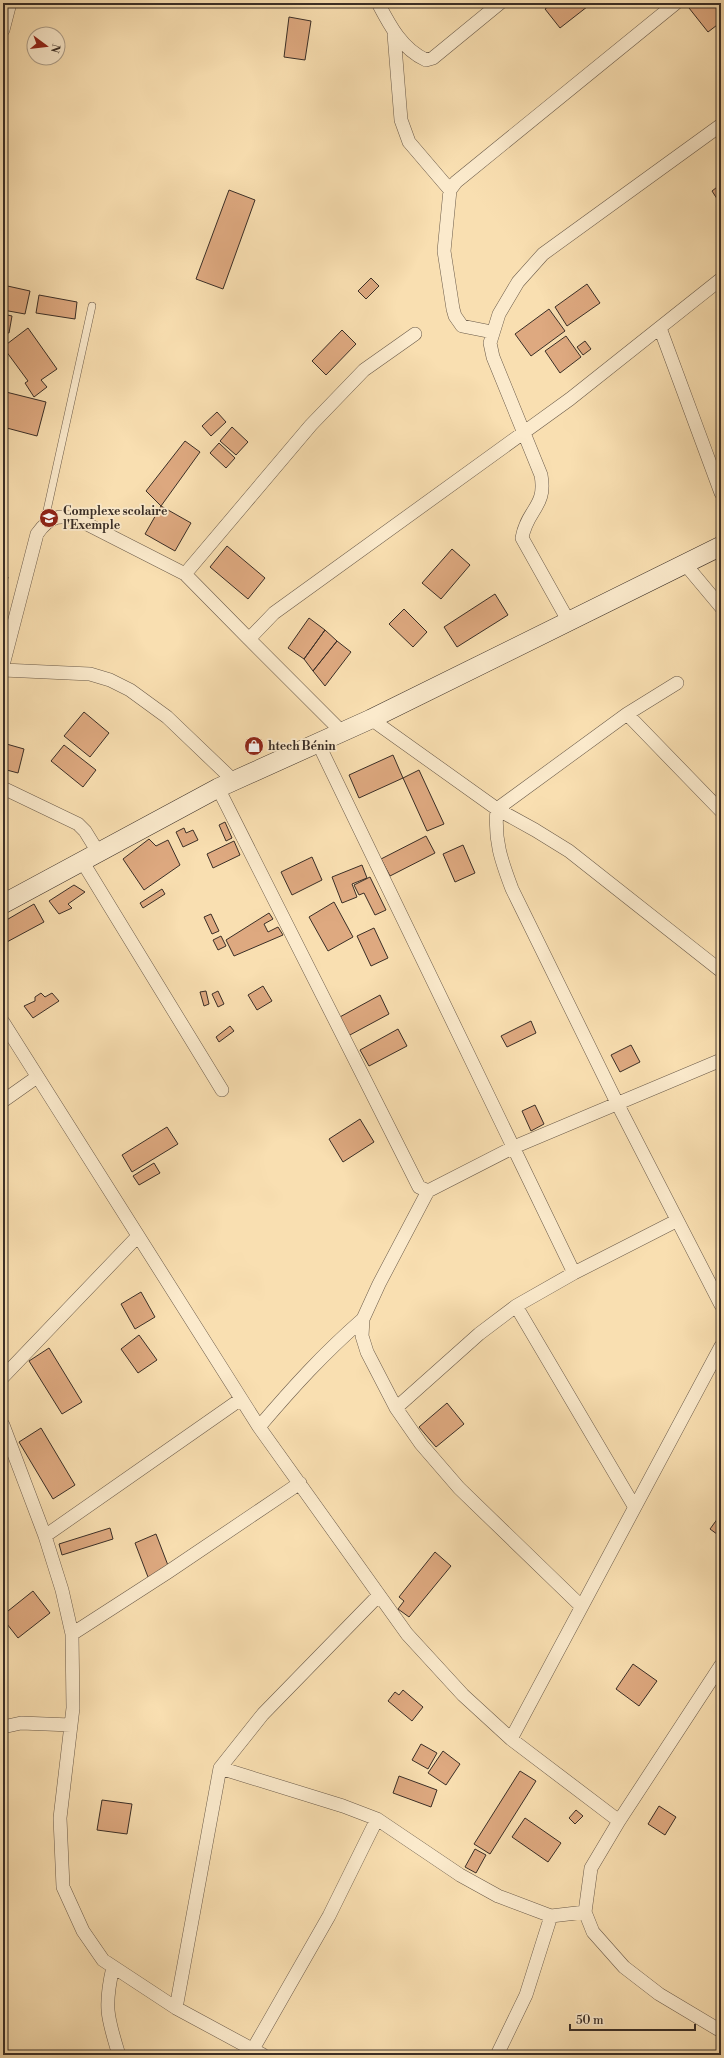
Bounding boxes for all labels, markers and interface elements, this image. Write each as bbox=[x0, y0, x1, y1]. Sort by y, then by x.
north arrow bbox=[26, 26, 66, 66]
text: N bbox=[47, 42, 63, 55]
place label: Complexe scolaire l'Exemple bbox=[63, 504, 168, 533]
school or university icon: Complexe scolaire l'Exemple bbox=[38, 507, 60, 529]
shop icon: htech Bénin bbox=[243, 735, 265, 757]
place label: htech Bénin bbox=[268, 739, 336, 754]
scale bar bbox=[570, 2006, 695, 2032]
text: 50 m bbox=[576, 2013, 604, 2028]

